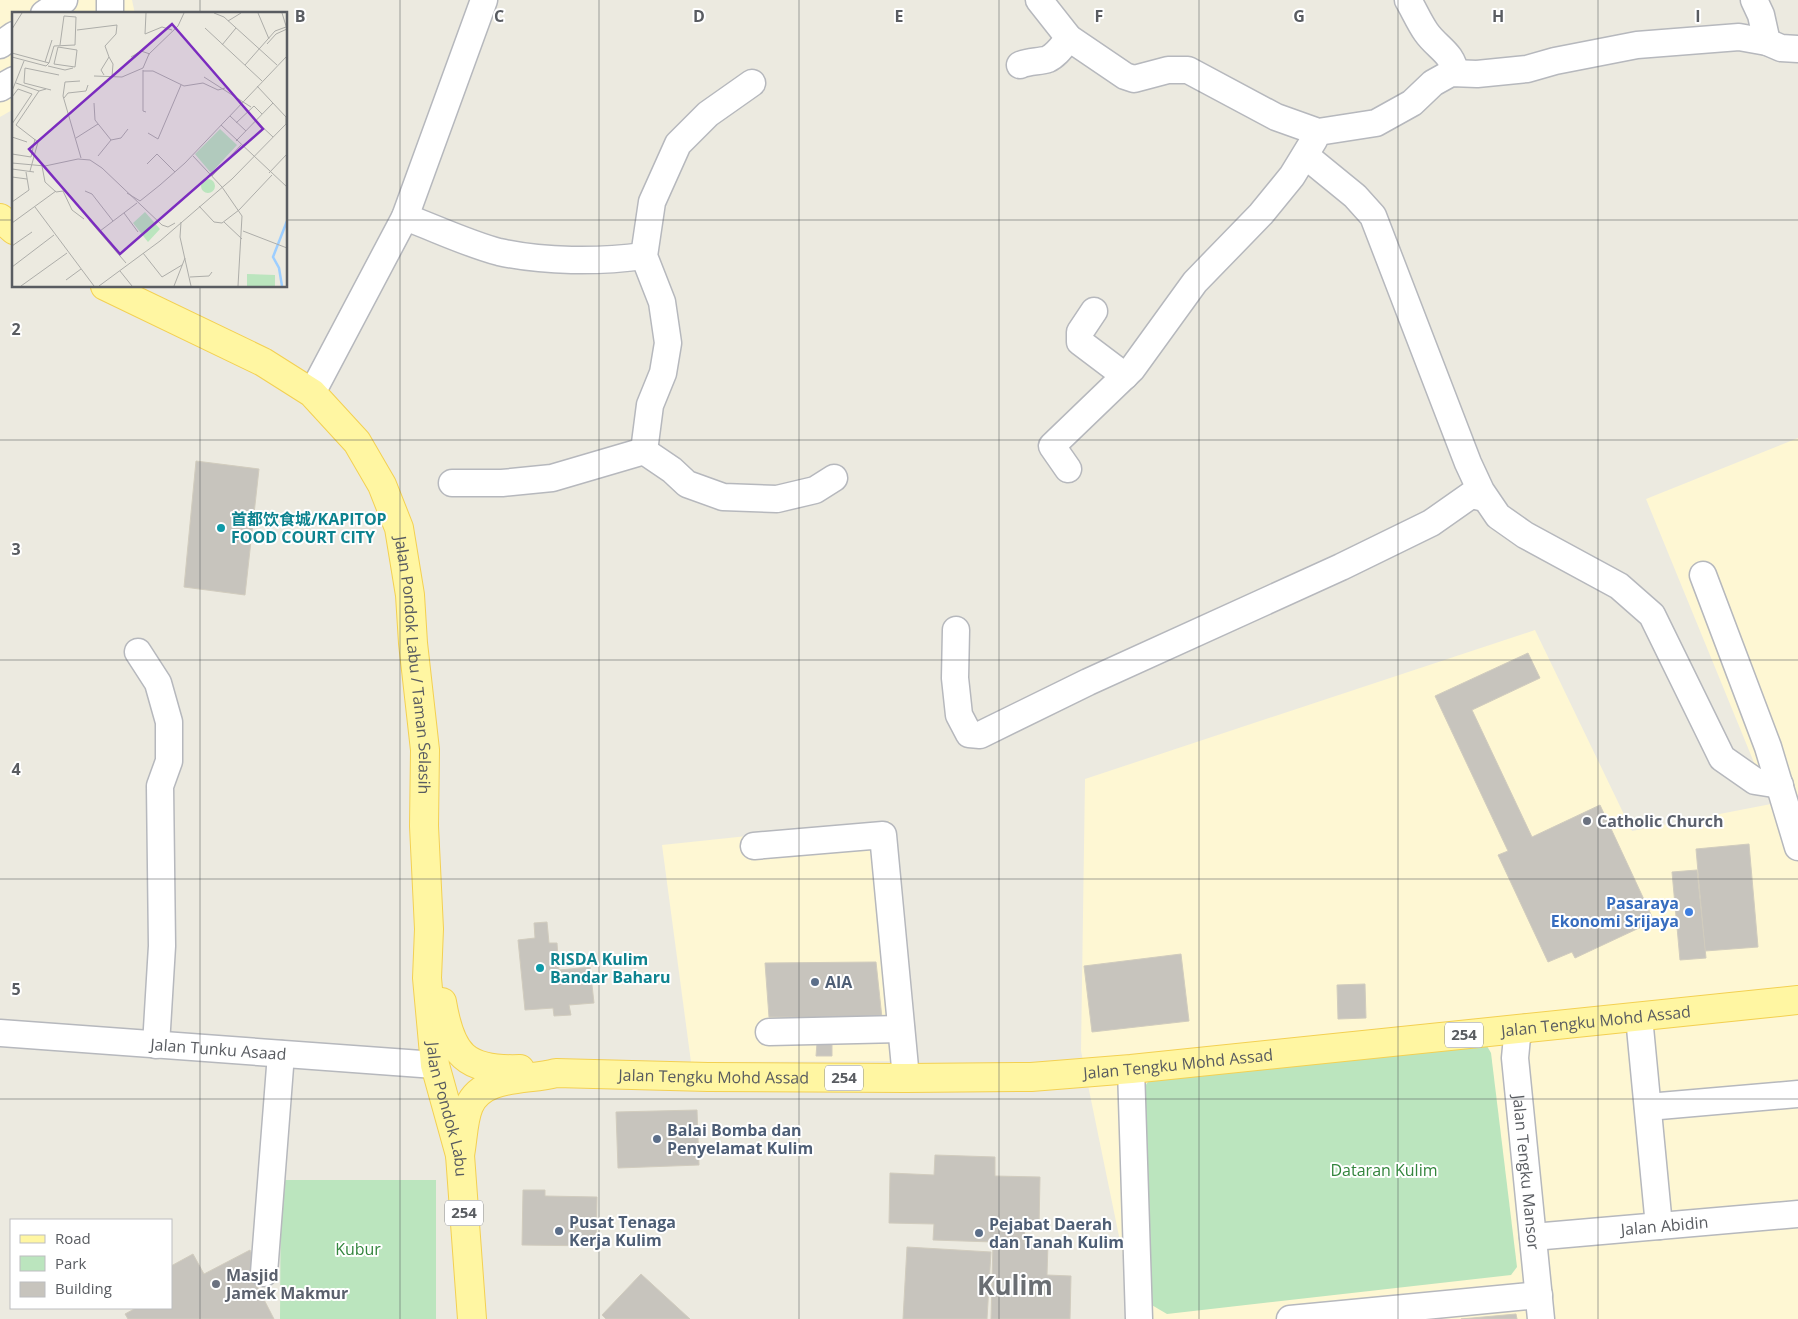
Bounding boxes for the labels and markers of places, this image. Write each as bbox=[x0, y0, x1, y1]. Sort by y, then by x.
place label: 首都饮食城/KAPITOP FOOD COURT CITY bbox=[231, 508, 387, 548]
marker: 首都饮食城/KAPITOP FOOD COURT CITY bbox=[215, 522, 227, 534]
place label: Catholic Church bbox=[1597, 810, 1724, 832]
marker: Catholic Church bbox=[1581, 815, 1593, 827]
place label: Pasaraya Ekonomi Srijaya bbox=[1551, 892, 1679, 932]
marker: Pasaraya Ekonomi Srijaya bbox=[1683, 906, 1695, 918]
place label: RISDA Kulim Bandar Baharu bbox=[550, 948, 671, 988]
marker: RISDA Kulim Bandar Baharu bbox=[534, 962, 546, 974]
place label: AIA bbox=[825, 971, 853, 993]
marker: AIA bbox=[809, 976, 821, 988]
place label: Balai Bomba dan Penyelamat Kulim bbox=[667, 1119, 813, 1159]
marker: Balai Bomba dan Penyelamat Kulim bbox=[651, 1133, 663, 1145]
place label: Pusat Tenaga Kerja Kulim bbox=[569, 1211, 676, 1251]
place label: Pejabat Daerah dan Tanah Kulim bbox=[989, 1213, 1124, 1253]
marker: Pusat Tenaga Kerja Kulim bbox=[553, 1225, 565, 1237]
marker: Pejabat Daerah dan Tanah Kulim bbox=[973, 1227, 985, 1239]
place label: Masjid Jamek Makmur bbox=[224, 1264, 348, 1304]
marker: Masjid Jamek Makmur bbox=[210, 1278, 222, 1290]

